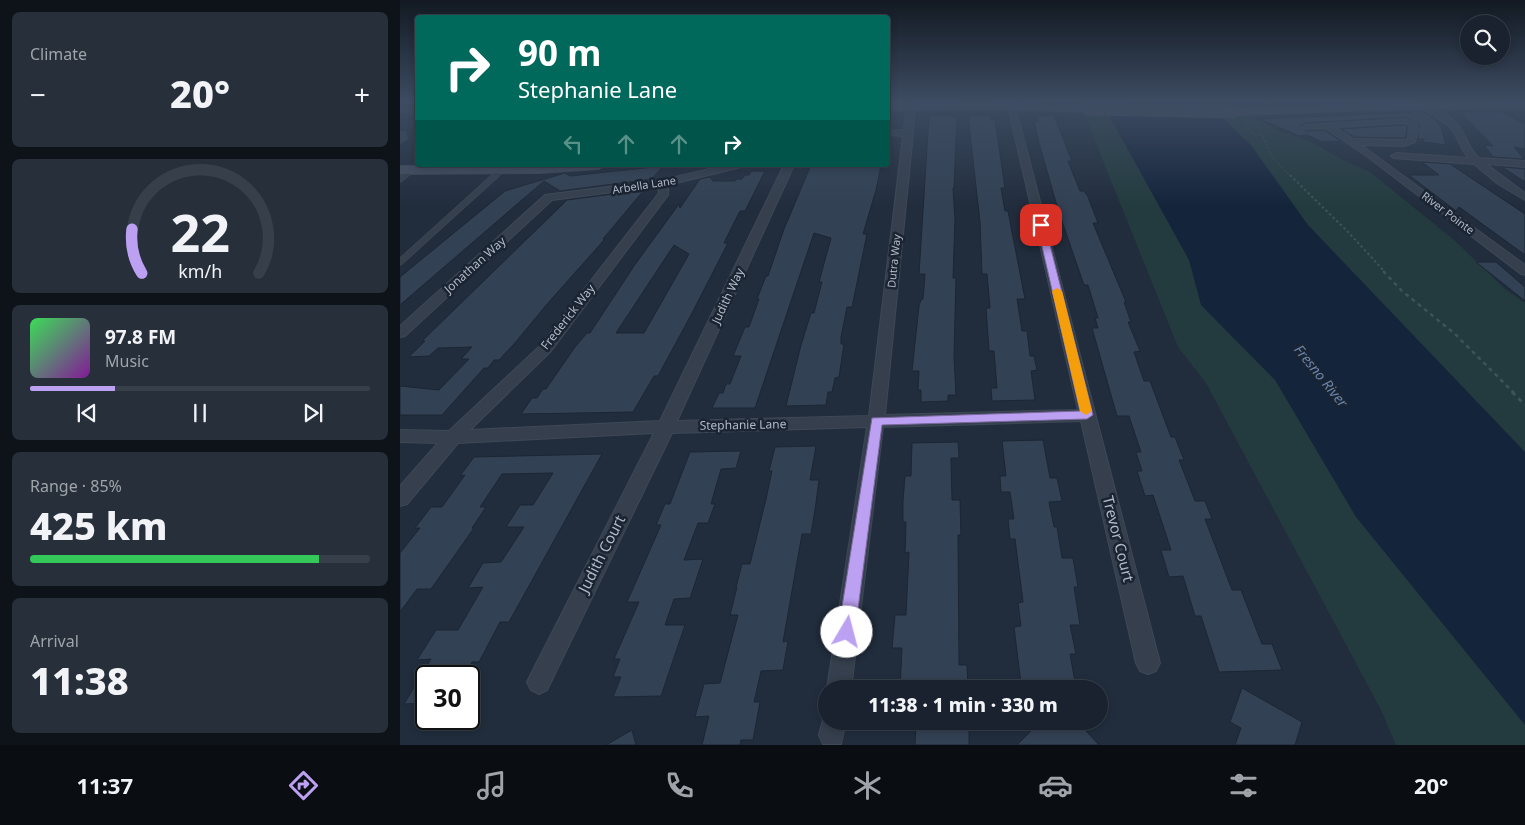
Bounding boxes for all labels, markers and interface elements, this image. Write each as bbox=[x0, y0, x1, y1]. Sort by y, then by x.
map controls bbox=[1460, 15, 1510, 65]
button: search bbox=[1460, 15, 1510, 65]
text: 90 m bbox=[518, 29, 601, 76]
icon: right bbox=[435, 35, 500, 100]
text: Climate bbox=[30, 43, 87, 65]
text: 20° bbox=[170, 67, 230, 119]
text: Stephanie Lane bbox=[518, 74, 677, 104]
text: − bbox=[30, 75, 46, 113]
text: + bbox=[354, 75, 370, 113]
icon: left bbox=[559, 130, 587, 158]
icon: ahead bbox=[612, 130, 640, 158]
icon: ahead bbox=[665, 130, 693, 158]
icon: right bbox=[718, 130, 746, 158]
street label: Arbella Lane bbox=[611, 172, 677, 197]
street label: River Pointe bbox=[1419, 188, 1478, 237]
text: 22 bbox=[170, 196, 230, 267]
pin bbox=[1020, 204, 1062, 246]
icon: arrive bbox=[1027, 211, 1055, 239]
street label: Jonathan Way bbox=[439, 232, 510, 298]
street label: Dutra Way bbox=[883, 233, 904, 289]
text: km/h bbox=[178, 259, 222, 283]
street label: Judith Way bbox=[707, 264, 748, 327]
street label: Frederick Way bbox=[537, 280, 599, 353]
text: 97.8 FM bbox=[105, 324, 176, 350]
water label: Fresno River bbox=[1290, 340, 1353, 411]
text: Music bbox=[105, 350, 149, 372]
icon: previous bbox=[73, 399, 101, 427]
icon: pause bbox=[186, 399, 214, 427]
icon: next bbox=[299, 399, 327, 427]
street label: Stephanie Lane bbox=[699, 415, 787, 434]
text: Range · 85% bbox=[30, 475, 122, 497]
street label: Trevor Court bbox=[1099, 494, 1139, 584]
text: 425 km bbox=[30, 499, 168, 551]
street label: Judith Court bbox=[572, 511, 629, 598]
position arrow bbox=[820, 605, 872, 657]
text: Arrival bbox=[30, 630, 79, 652]
text: 11:38 bbox=[30, 654, 129, 706]
speed limit sign: 30 bbox=[415, 665, 480, 730]
text: 11:38 · 1 min · 330 m bbox=[868, 692, 1058, 718]
icon: directions bbox=[286, 768, 321, 803]
icon: music bbox=[474, 768, 509, 803]
icon: phone bbox=[662, 768, 697, 803]
icon: climate bbox=[850, 768, 885, 803]
icon: car bbox=[1038, 768, 1073, 803]
icon: filters bbox=[1226, 768, 1261, 803]
text: 11:37 bbox=[76, 770, 133, 800]
text: 20° bbox=[1414, 770, 1448, 800]

